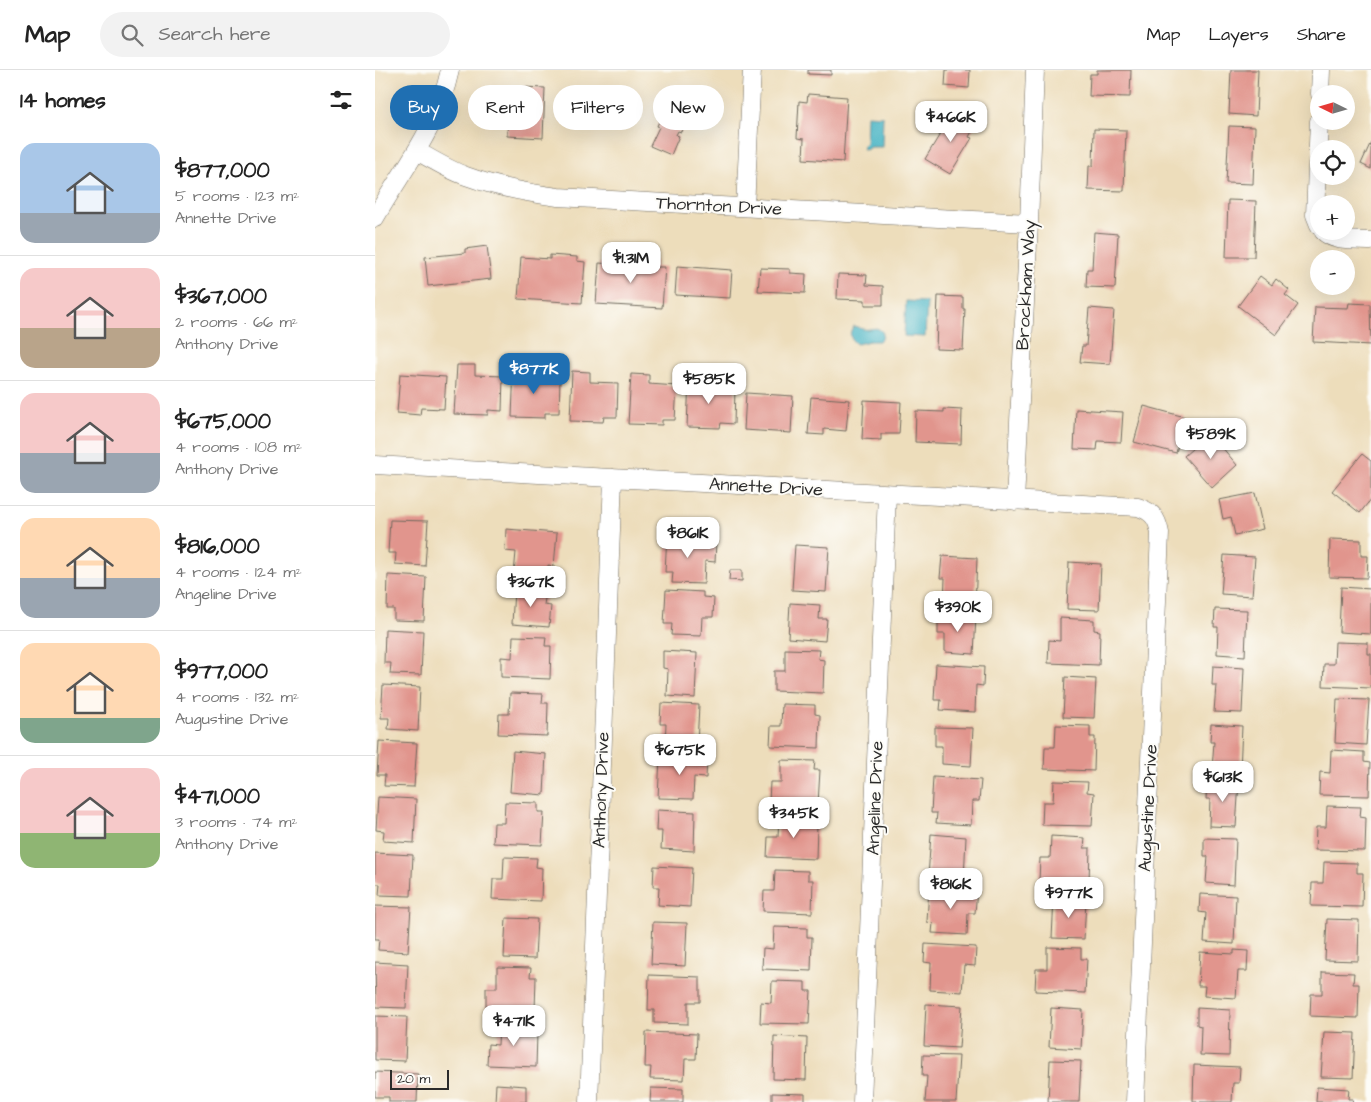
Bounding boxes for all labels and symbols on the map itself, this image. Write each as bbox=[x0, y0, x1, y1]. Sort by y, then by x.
north arrow bbox=[1310, 85, 1355, 130]
pin: $466K bbox=[916, 100, 986, 143]
street label: Thornton Drive bbox=[655, 190, 783, 222]
street label: Brockham Way bbox=[1010, 219, 1043, 351]
pin: $1.31M bbox=[590, 242, 672, 284]
pin: $877K bbox=[499, 352, 569, 395]
pin: $585K bbox=[674, 362, 744, 405]
pin: $589K bbox=[1176, 418, 1246, 460]
street label: Annette Drive bbox=[708, 472, 824, 502]
pin: $861K bbox=[653, 516, 723, 559]
pin: $367K bbox=[496, 566, 566, 608]
pin: $390K bbox=[923, 590, 993, 633]
street label: Anthony Drive bbox=[586, 731, 617, 849]
pin: $675K bbox=[645, 734, 715, 776]
street label: Angeline Drive bbox=[861, 740, 890, 856]
street label: Augustine Drive bbox=[1132, 743, 1165, 872]
pin: $613K bbox=[1188, 760, 1258, 803]
pin: $345K bbox=[759, 796, 829, 839]
pin: $816K bbox=[916, 868, 986, 910]
pin: $977K bbox=[1034, 876, 1104, 919]
pin: $471K bbox=[479, 1004, 549, 1047]
scale bar bbox=[390, 1067, 449, 1090]

